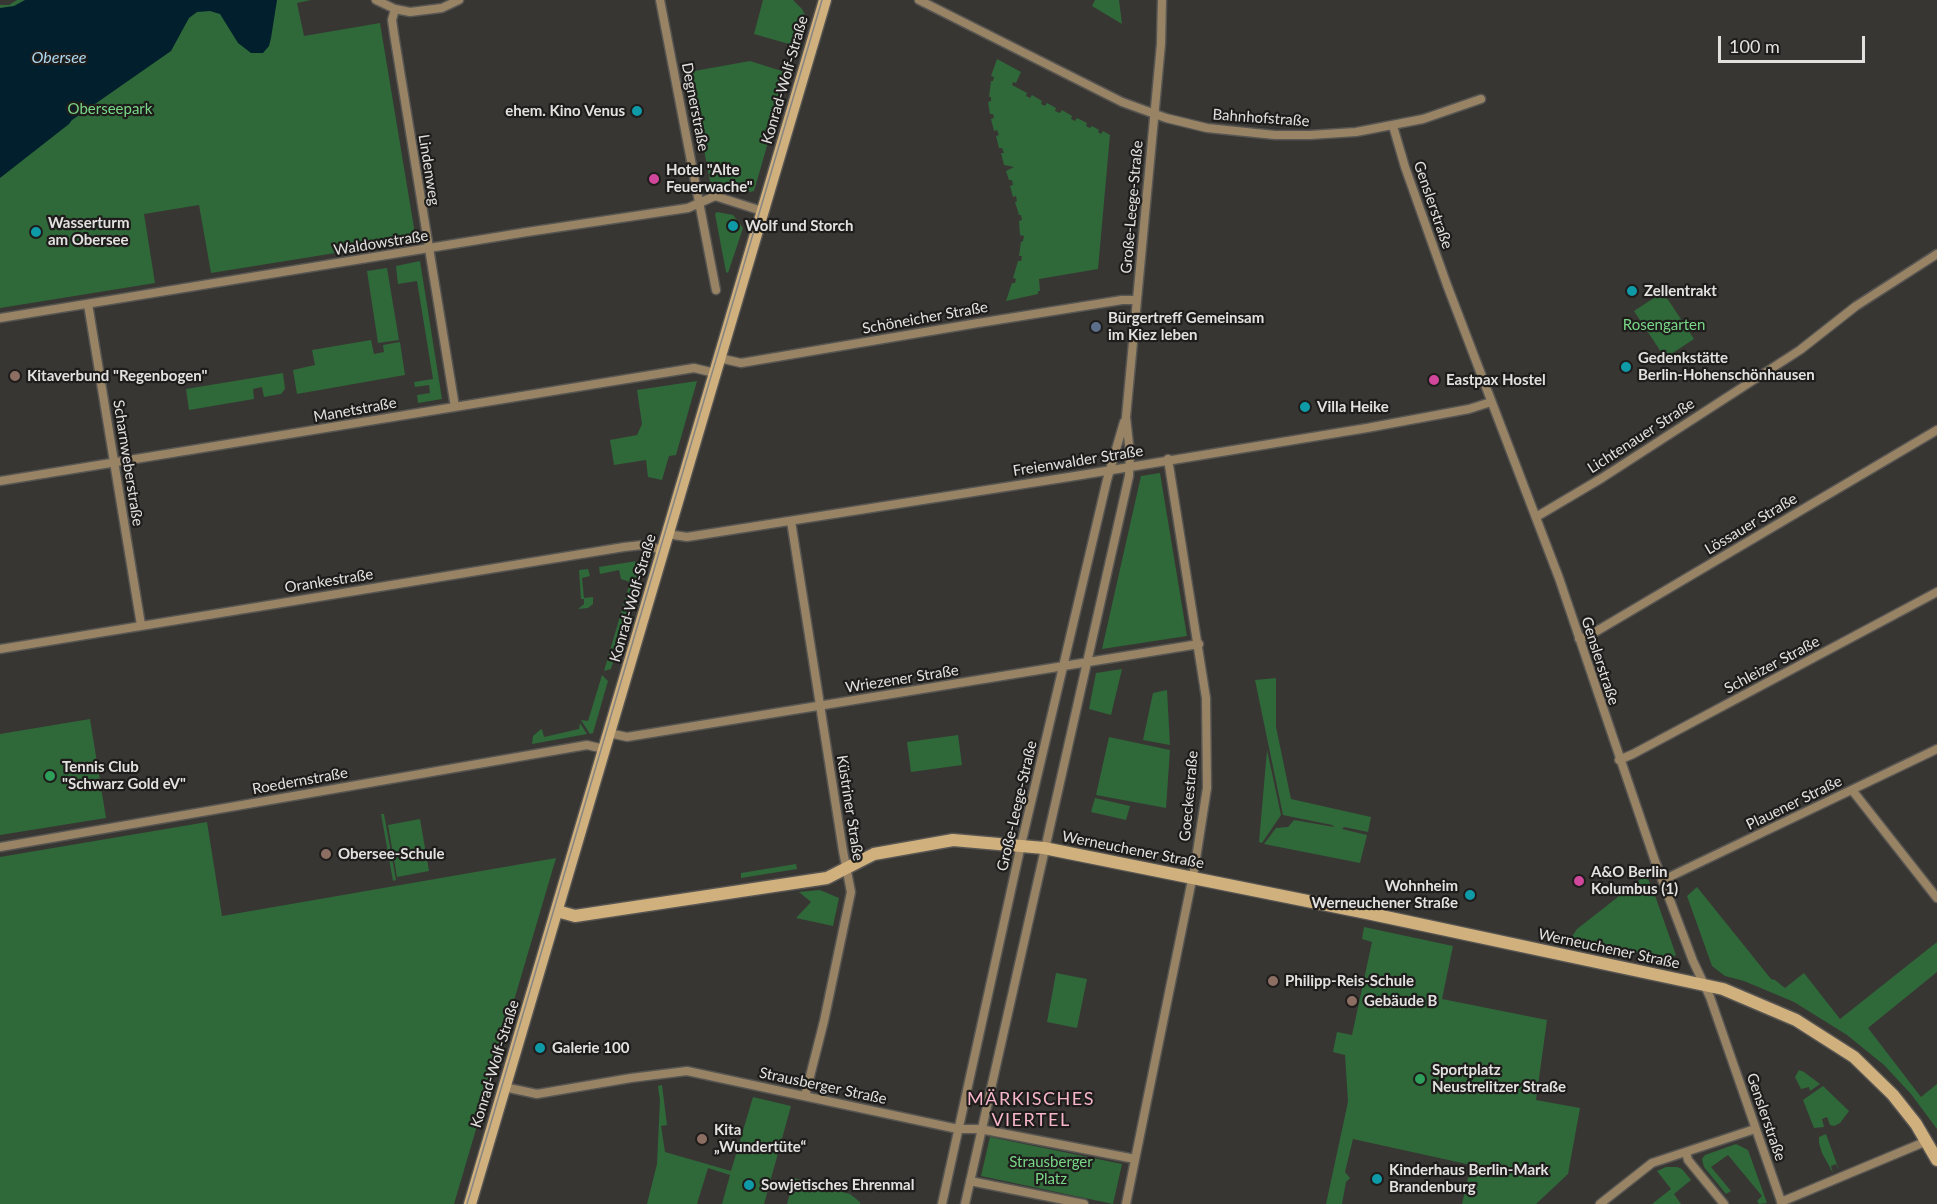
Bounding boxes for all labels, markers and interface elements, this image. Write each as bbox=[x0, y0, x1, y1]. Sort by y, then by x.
street label: Konrad-Wolf-Straße bbox=[758, 14, 812, 146]
scale bar bbox=[1721, 24, 1868, 62]
text: 100 m bbox=[1729, 35, 1780, 57]
water label: Obersee bbox=[31, 48, 87, 68]
street label: Degnerstraße bbox=[678, 61, 712, 153]
park label: Oberseepark bbox=[68, 100, 152, 118]
place label: ehem. Kino Venus bbox=[505, 102, 625, 120]
marker: ehem. Kino Venus bbox=[630, 104, 644, 118]
street label: Bahnhofstraße bbox=[1212, 106, 1310, 130]
street label: Lindenweg bbox=[415, 133, 443, 207]
street label: Große-Leege-Straße bbox=[1117, 140, 1147, 274]
street label: Genslerstraße bbox=[1410, 159, 1456, 251]
place label: Hotel "Alte Feuerwache" bbox=[666, 161, 753, 196]
marker: Hotel "Alte Feuerwache" bbox=[647, 172, 661, 186]
place label: Wasserturm am Obersee bbox=[48, 214, 129, 249]
place label: Wolf und Storch bbox=[745, 217, 853, 235]
marker: Wolf und Storch bbox=[726, 219, 740, 233]
marker: Wasserturm am Obersee bbox=[29, 225, 43, 239]
street label: Waldowstraße bbox=[332, 227, 430, 259]
place label: Zellentrakt bbox=[1644, 282, 1717, 300]
marker: Zellentrakt bbox=[1625, 284, 1639, 298]
street label: Schöneicher Straße bbox=[861, 298, 989, 338]
place label: Bürgertreff Gemeinsam im Kiez leben bbox=[1108, 309, 1264, 344]
park label: Rosengarten bbox=[1623, 316, 1705, 334]
marker: Bürgertreff Gemeinsam im Kiez leben bbox=[1089, 320, 1103, 334]
place label: Gedenkstätte Berlin-Hohenschönhausen bbox=[1638, 349, 1815, 384]
marker: Gedenkstätte Berlin-Hohenschönhausen bbox=[1619, 360, 1633, 374]
place label: Kitaverbund "Regenbogen" bbox=[27, 367, 207, 385]
marker: Kitaverbund "Regenbogen" bbox=[8, 369, 22, 383]
place label: Eastpax Hostel bbox=[1446, 371, 1546, 389]
marker: Eastpax Hostel bbox=[1427, 373, 1441, 387]
street label: Manetstraße bbox=[312, 394, 398, 426]
street label: Lichtenauer Straße bbox=[1584, 395, 1698, 477]
place label: Villa Heike bbox=[1317, 398, 1389, 416]
street label: Scharnweberstraße bbox=[109, 399, 147, 527]
marker: Villa Heike bbox=[1298, 400, 1312, 414]
street label: Freienwalder Straße bbox=[1012, 442, 1144, 480]
street label: Lössauer Straße bbox=[1702, 489, 1800, 559]
street label: Konrad-Wolf-Straße bbox=[606, 532, 660, 664]
street label: Orankestraße bbox=[283, 565, 375, 597]
street label: Genslerstraße bbox=[1577, 615, 1623, 707]
street label: Schleizer Straße bbox=[1721, 632, 1823, 698]
street label: Wriezener Straße bbox=[844, 661, 960, 697]
street label: Große-Leege-Straße bbox=[993, 739, 1041, 873]
street label: Goeckestraße bbox=[1176, 750, 1202, 842]
street label: Küstriner Straße bbox=[833, 754, 867, 862]
place label: Tennis Club "Schwarz Gold eV" bbox=[62, 758, 186, 793]
street label: Roedernstraße bbox=[251, 764, 349, 798]
marker: Tennis Club "Schwarz Gold eV" bbox=[43, 769, 57, 783]
street label: Plauener Straße bbox=[1743, 772, 1845, 834]
street label: Werneuchener Straße bbox=[1060, 827, 1206, 873]
place label: Obersee-Schule bbox=[338, 845, 444, 863]
marker: Obersee-Schule bbox=[319, 847, 333, 861]
place label: A&O Berlin Kolumbus (1) bbox=[1591, 863, 1678, 898]
marker: A&O Berlin Kolumbus (1) bbox=[1572, 874, 1586, 888]
place label: Wohnheim Werneuchener Straße bbox=[1312, 877, 1458, 912]
marker: Wohnheim Werneuchener Straße bbox=[1463, 888, 1477, 902]
street label: Werneuchener Straße bbox=[1537, 925, 1681, 973]
place label: Philipp-Reis-Schule bbox=[1285, 972, 1414, 990]
marker: Philipp-Reis-Schule bbox=[1266, 974, 1280, 988]
place label: Gebäude B bbox=[1364, 992, 1437, 1010]
marker: Gebäude B bbox=[1345, 994, 1359, 1008]
street label: Konrad-Wolf-Straße bbox=[467, 998, 523, 1130]
place label: Galerie 100 bbox=[552, 1039, 629, 1057]
marker: Galerie 100 bbox=[533, 1041, 547, 1055]
place label: Sportplatz Neustrelitzer Straße bbox=[1432, 1061, 1566, 1096]
street label: Strausberger Straße bbox=[758, 1064, 888, 1108]
street label: Genslerstraße bbox=[1743, 1071, 1789, 1163]
marker: Sportplatz Neustrelitzer Straße bbox=[1413, 1072, 1427, 1086]
district label: MÄRKISCHES VIERTEL bbox=[967, 1088, 1095, 1130]
place label: Kita „Wundertüte“ bbox=[714, 1121, 806, 1156]
marker: Kita „Wundertüte“ bbox=[695, 1132, 709, 1146]
park label: Strausberger Platz bbox=[1009, 1153, 1093, 1188]
place label: Kinderhaus Berlin-Mark Brandenburg bbox=[1389, 1161, 1549, 1196]
marker: Kinderhaus Berlin-Mark Brandenburg bbox=[1370, 1172, 1384, 1186]
place label: Sowjetisches Ehrenmal bbox=[761, 1176, 914, 1194]
marker: Sowjetisches Ehrenmal bbox=[742, 1178, 756, 1192]

